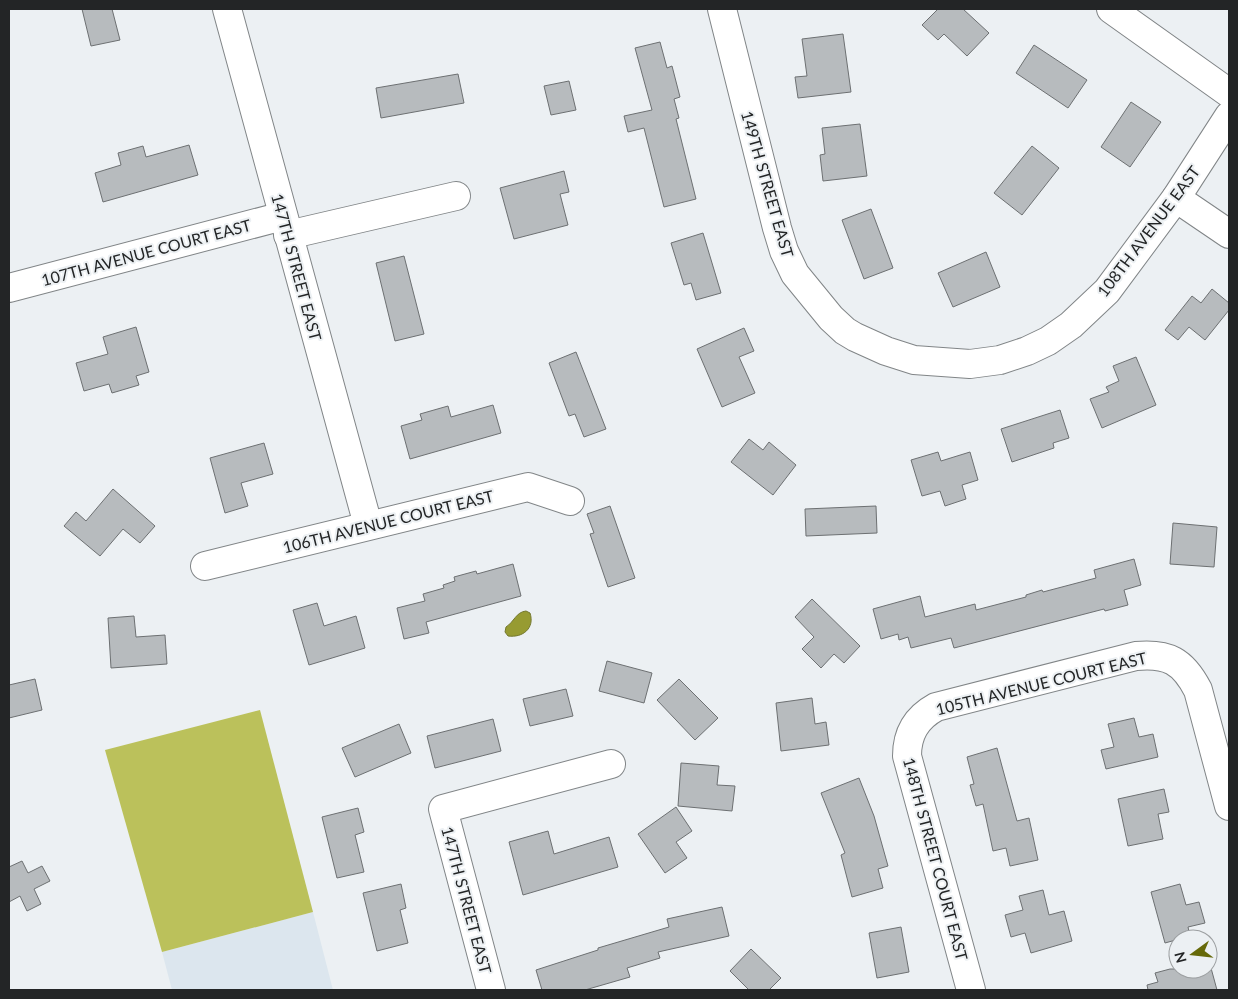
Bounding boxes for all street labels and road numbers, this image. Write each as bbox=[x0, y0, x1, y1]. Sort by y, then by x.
street label: 149TH STREET EAST bbox=[738, 109, 798, 260]
street label: 108TH AVENUE EAST bbox=[1093, 162, 1204, 300]
street label: 147TH STREET EAST bbox=[268, 191, 326, 343]
street label: 107TH AVENUE COURT EAST bbox=[39, 215, 253, 289]
street label: 106TH AVENUE COURT EAST bbox=[281, 485, 496, 556]
street label: 105TH AVENUE COURT EAST bbox=[934, 647, 1149, 718]
street label: 148TH STREET COURT EAST bbox=[900, 755, 972, 963]
street label: 147TH STREET EAST bbox=[438, 824, 496, 976]

